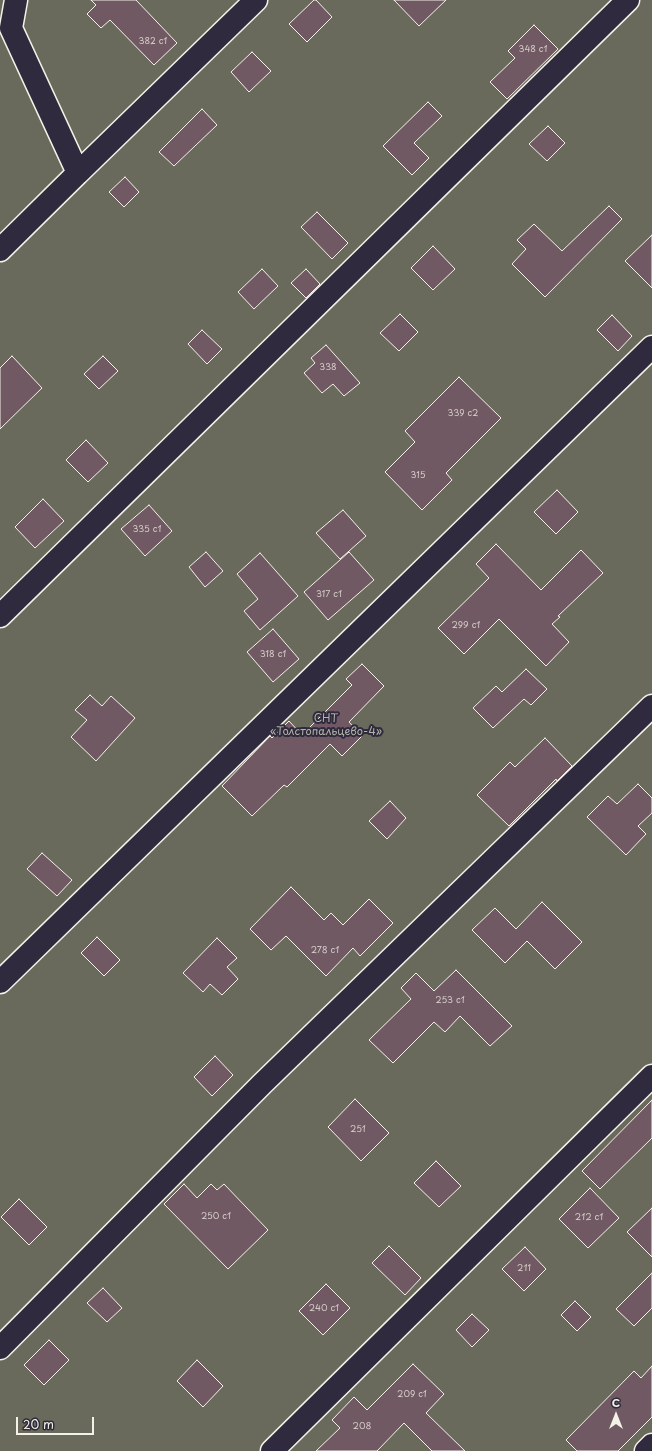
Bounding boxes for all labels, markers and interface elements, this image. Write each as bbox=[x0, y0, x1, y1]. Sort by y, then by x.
house number: 382 с1 bbox=[139, 37, 167, 47]
house number: 348 с1 bbox=[518, 45, 548, 55]
house number: 338 bbox=[319, 363, 337, 373]
house number: 339 с2 bbox=[448, 409, 478, 419]
house number: 315 bbox=[410, 471, 426, 481]
house number: 335 с1 bbox=[132, 525, 162, 535]
house number: 317 с1 bbox=[316, 590, 342, 600]
house number: 299 с1 bbox=[452, 621, 480, 631]
house number: 318 с1 bbox=[260, 650, 286, 660]
park label: СНТ «Толстопальцево-4» bbox=[270, 712, 382, 738]
house number: 278 с1 bbox=[311, 946, 339, 956]
house number: 253 с1 bbox=[435, 996, 465, 1006]
house number: 251 bbox=[350, 1125, 366, 1135]
house number: 250 с1 bbox=[201, 1212, 231, 1222]
house number: 212 с1 bbox=[575, 1213, 603, 1223]
house number: 211 bbox=[517, 1264, 531, 1274]
house number: 240 с1 bbox=[309, 1304, 339, 1314]
house number: 209 с1 bbox=[397, 1390, 427, 1400]
text: С bbox=[612, 1394, 620, 1411]
north arrow bbox=[596, 1395, 636, 1435]
scale bar bbox=[18, 1409, 96, 1435]
text: 20 m bbox=[23, 1415, 54, 1433]
house number: 208 bbox=[353, 1422, 371, 1432]

